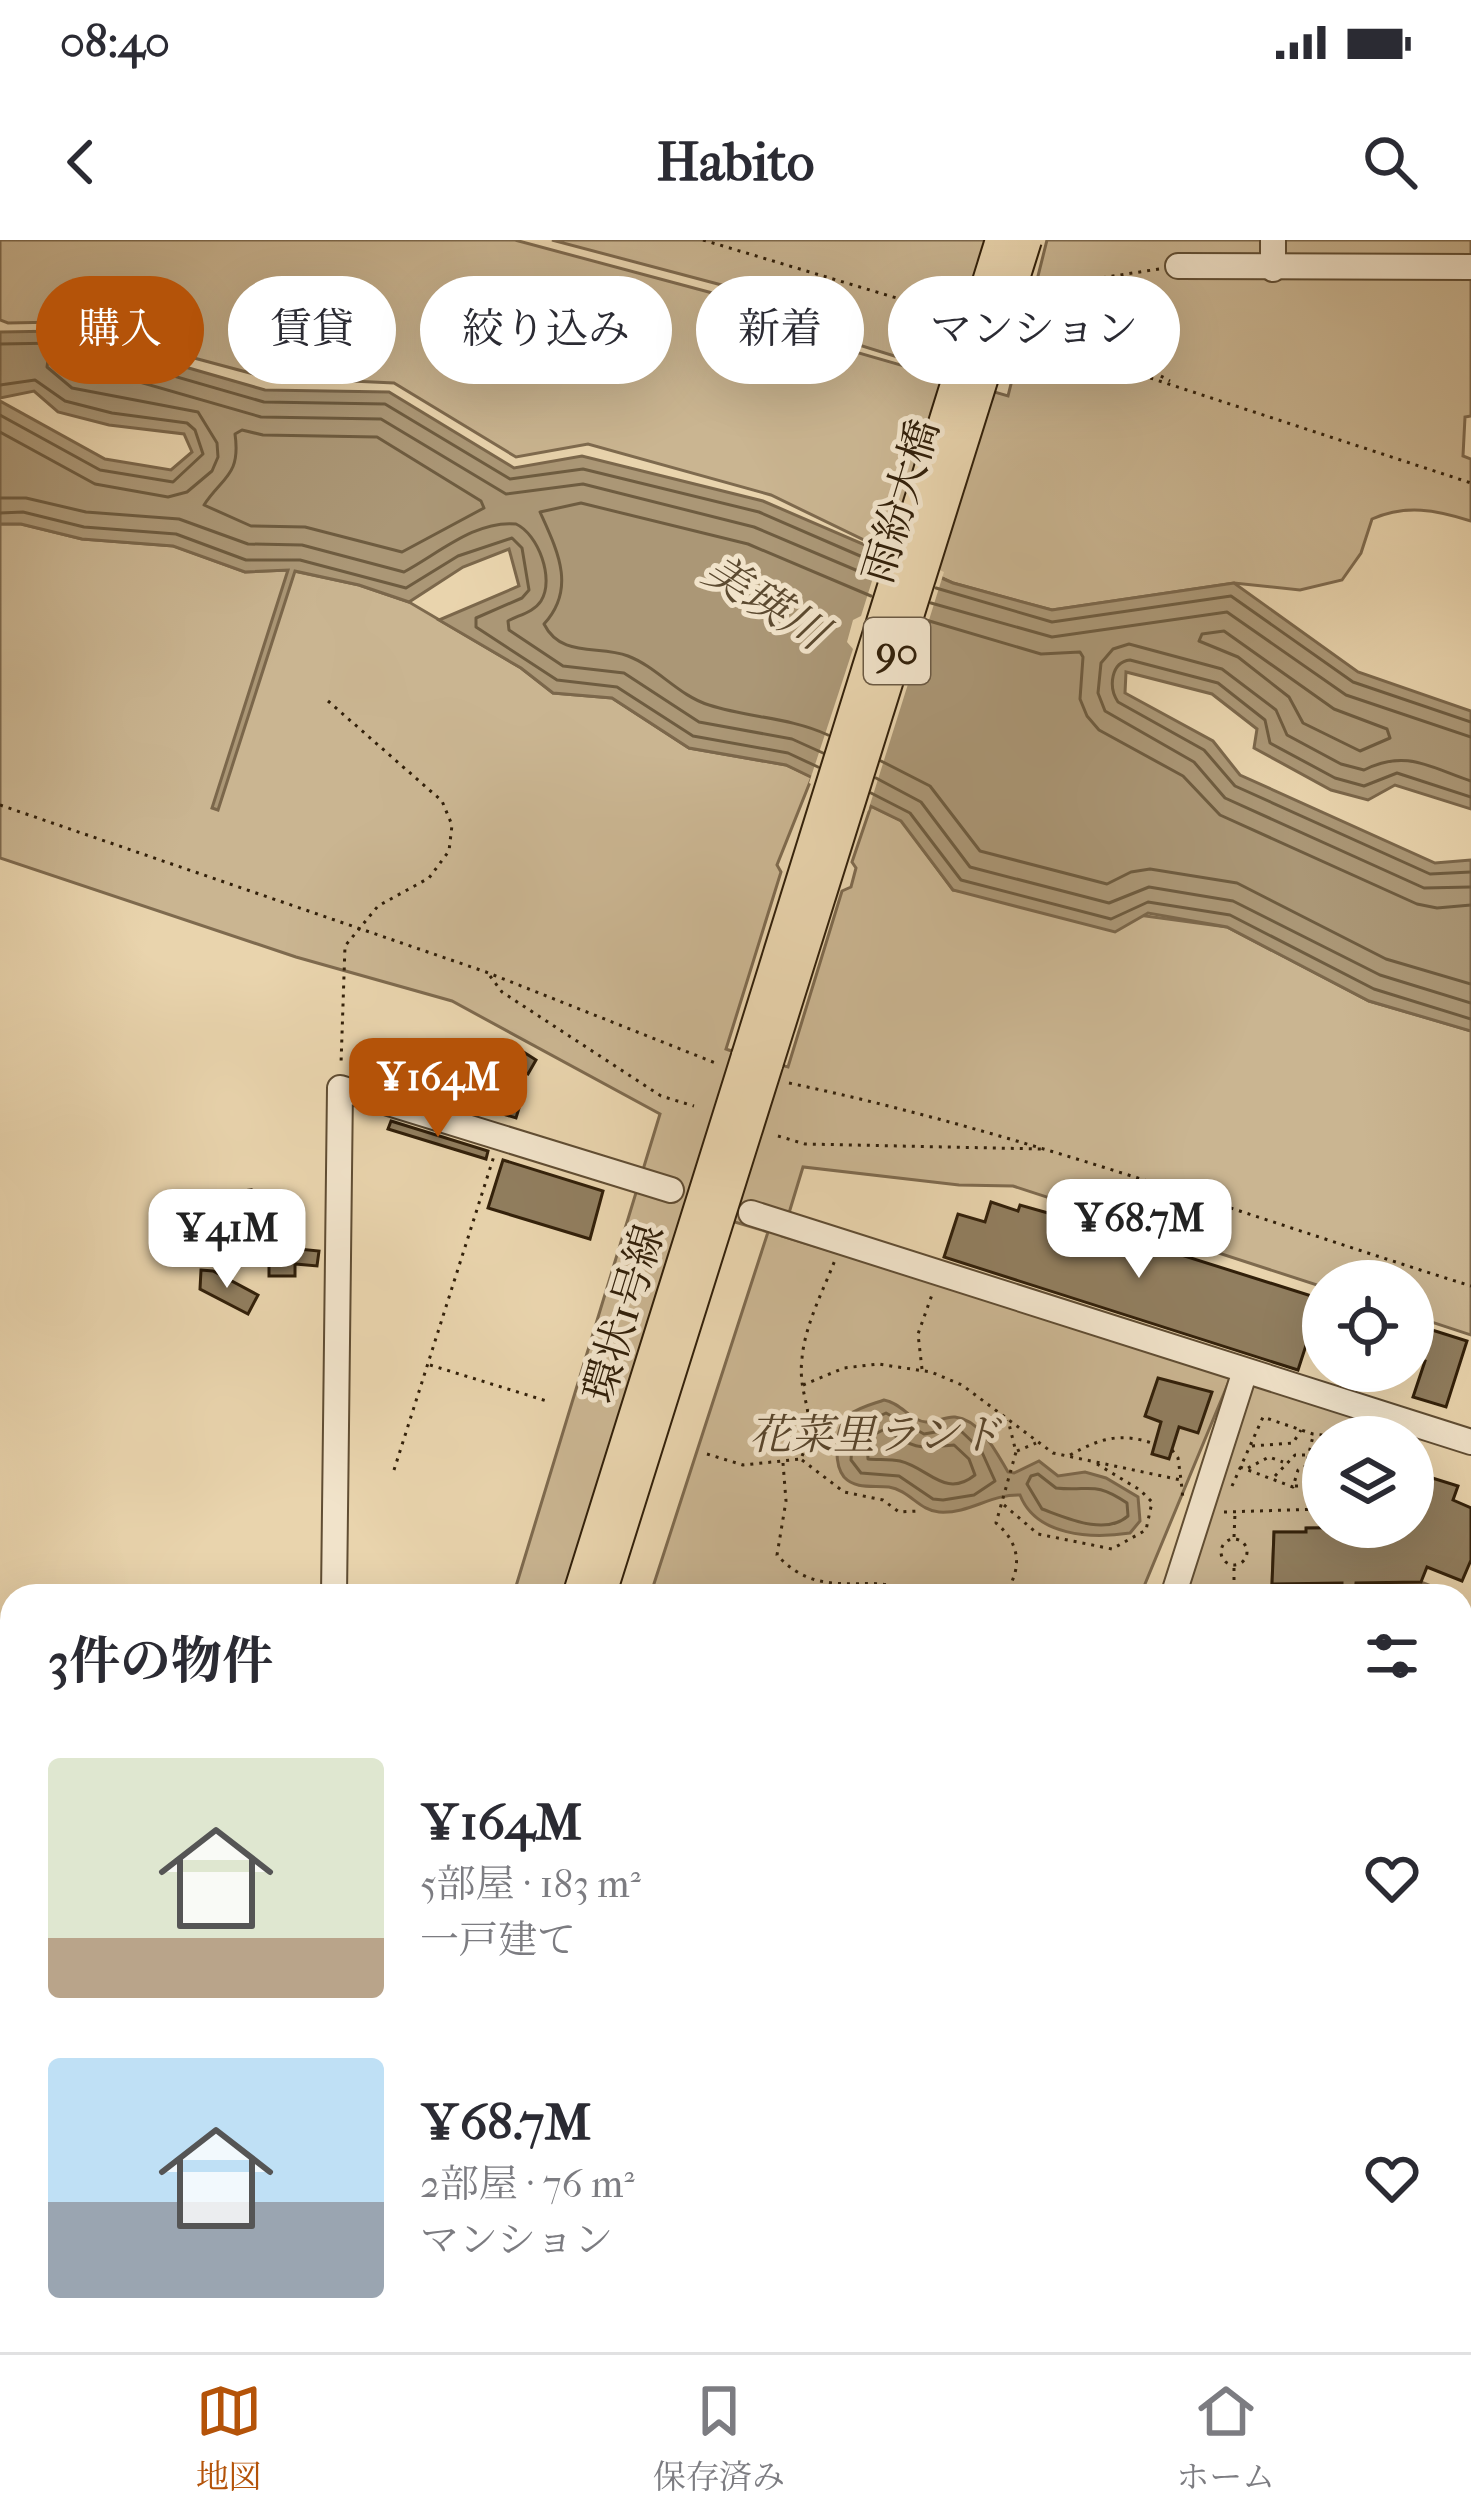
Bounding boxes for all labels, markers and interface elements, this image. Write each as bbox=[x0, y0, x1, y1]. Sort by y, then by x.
text: 08:40 bbox=[60, 16, 170, 69]
icon: back bbox=[48, 129, 114, 195]
icon: search bbox=[1357, 129, 1423, 195]
text: Habito bbox=[657, 131, 814, 194]
chip: 購入 bbox=[36, 276, 204, 384]
chip: 賃貸 bbox=[228, 276, 396, 384]
chip: 絞り込み bbox=[420, 276, 672, 384]
chip: 新着 bbox=[696, 276, 864, 384]
chip: マンション bbox=[888, 276, 1180, 384]
street label: 雨紛大橋 bbox=[853, 414, 949, 589]
water label: 美瑛川 bbox=[694, 544, 841, 663]
road number: 90 bbox=[864, 618, 930, 684]
pin: ¥164M bbox=[354, 1038, 522, 1140]
text: ¥164M bbox=[376, 1054, 500, 1100]
pin: ¥68.7M bbox=[1041, 1179, 1237, 1281]
pin: ¥41M bbox=[156, 1189, 298, 1291]
text: ¥68.7M bbox=[1074, 1195, 1204, 1241]
text: ¥41M bbox=[176, 1205, 278, 1251]
street label: 環状1号線 bbox=[574, 1219, 675, 1408]
map controls bbox=[1302, 1260, 1434, 1548]
button: locate bbox=[1302, 1260, 1434, 1392]
park label: 花菜里ランド bbox=[749, 1411, 1003, 1460]
button: layers bbox=[1302, 1416, 1434, 1548]
icon: filters bbox=[1359, 1623, 1425, 1689]
text: 3件の物件 bbox=[48, 1631, 273, 1691]
text: ¥164M bbox=[420, 1792, 582, 1852]
icon: home bbox=[144, 1806, 288, 1950]
icon: heart bbox=[1359, 1845, 1425, 1911]
text: 5部屋 · 183 m² bbox=[420, 1861, 641, 1907]
text: 一戸建て bbox=[420, 1917, 576, 1963]
text: ¥68.7M bbox=[420, 2092, 591, 2152]
icon: home bbox=[144, 2106, 288, 2250]
icon: heart bbox=[1359, 2145, 1425, 2211]
text: 2部屋 · 76 m² bbox=[420, 2161, 634, 2207]
text: マンション bbox=[420, 2217, 613, 2263]
tab: 地図 bbox=[196, 2378, 262, 2497]
tab: 保存済み bbox=[653, 2378, 785, 2497]
tab: ホーム bbox=[1176, 2378, 1275, 2497]

